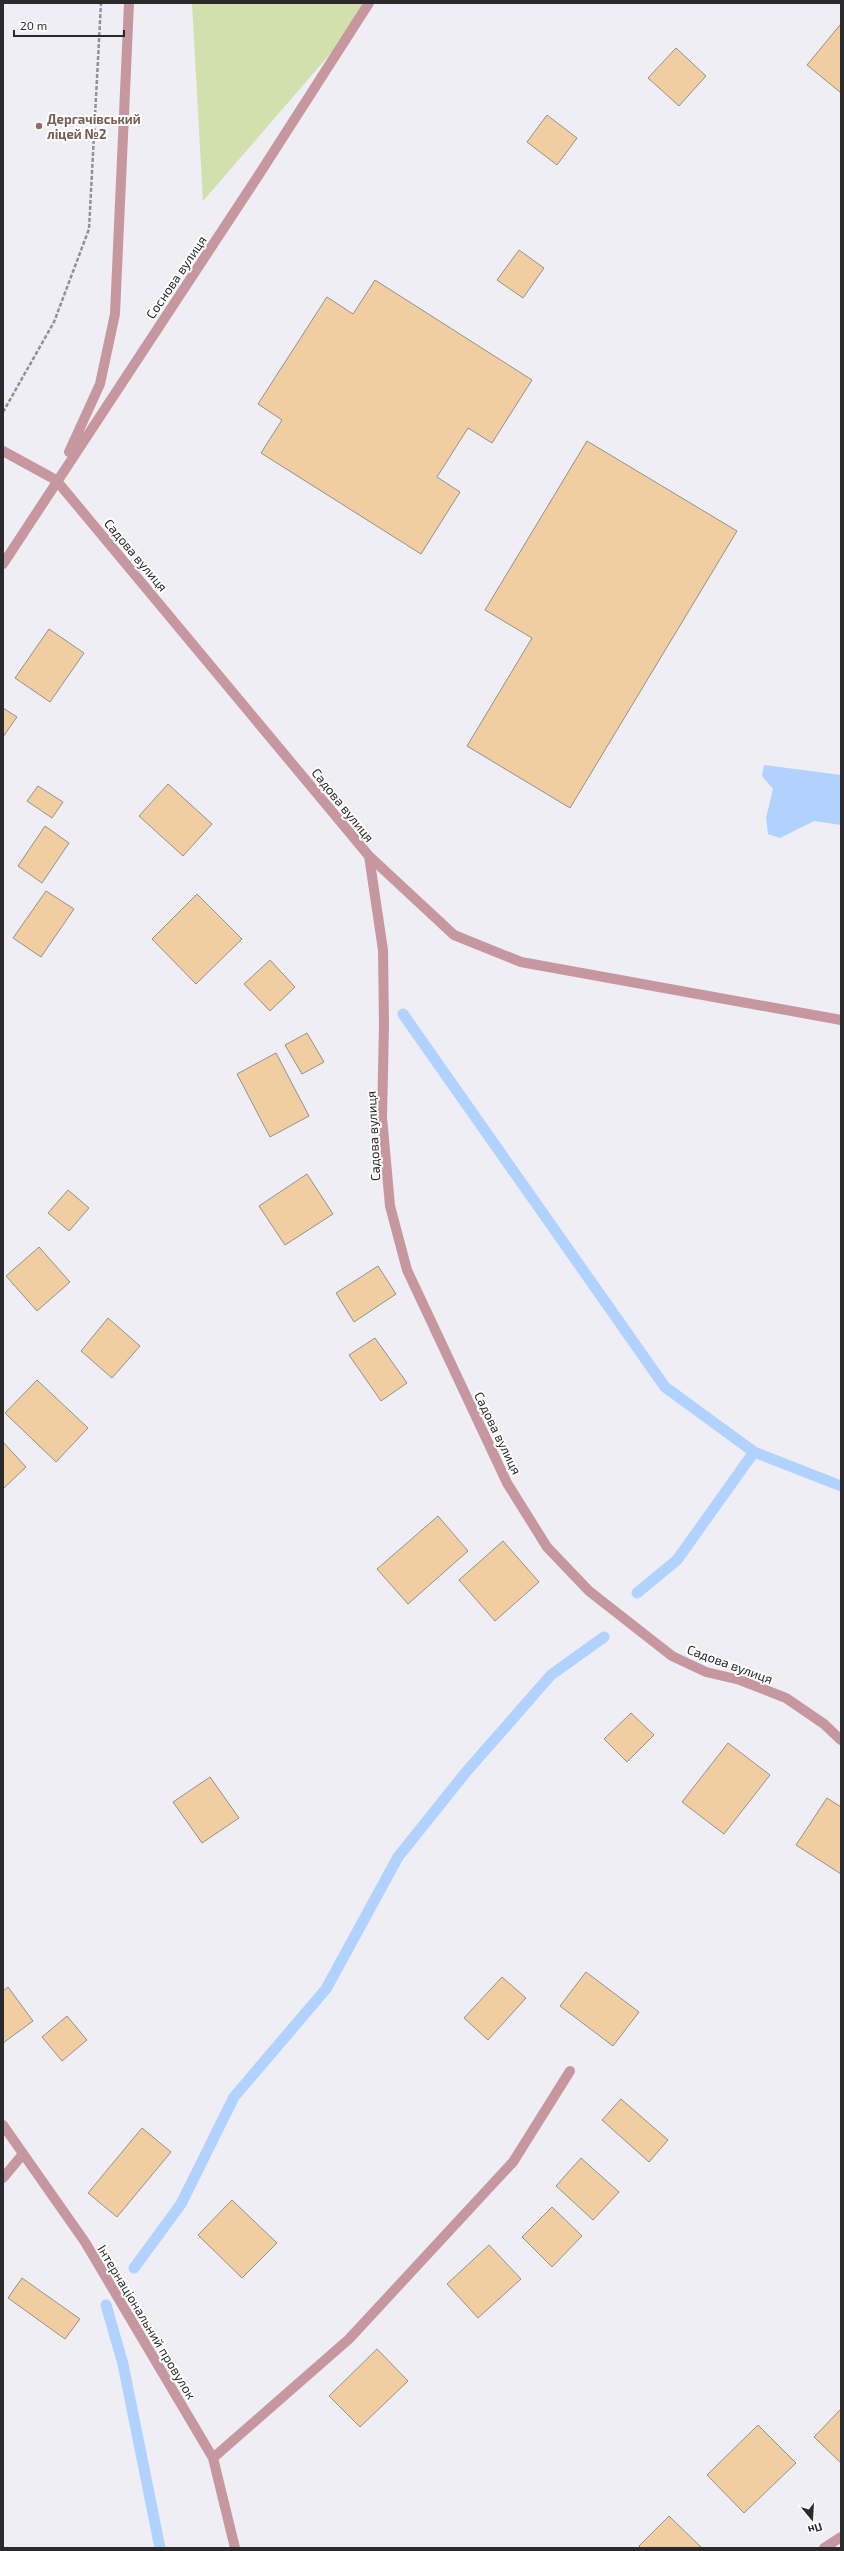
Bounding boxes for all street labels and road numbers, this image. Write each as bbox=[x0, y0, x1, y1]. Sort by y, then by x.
street label: Соснова вулиця bbox=[142, 232, 210, 322]
street label: Садова вулиця bbox=[101, 515, 171, 595]
street label: Садова вулиця bbox=[308, 765, 378, 845]
street label: Садова вулиця bbox=[363, 1091, 383, 1181]
street label: Садова вулиця bbox=[471, 1389, 525, 1477]
street label: Садова вулиця bbox=[685, 1641, 775, 1687]
street label: Інтернаціональний провулок bbox=[94, 2242, 200, 2402]

